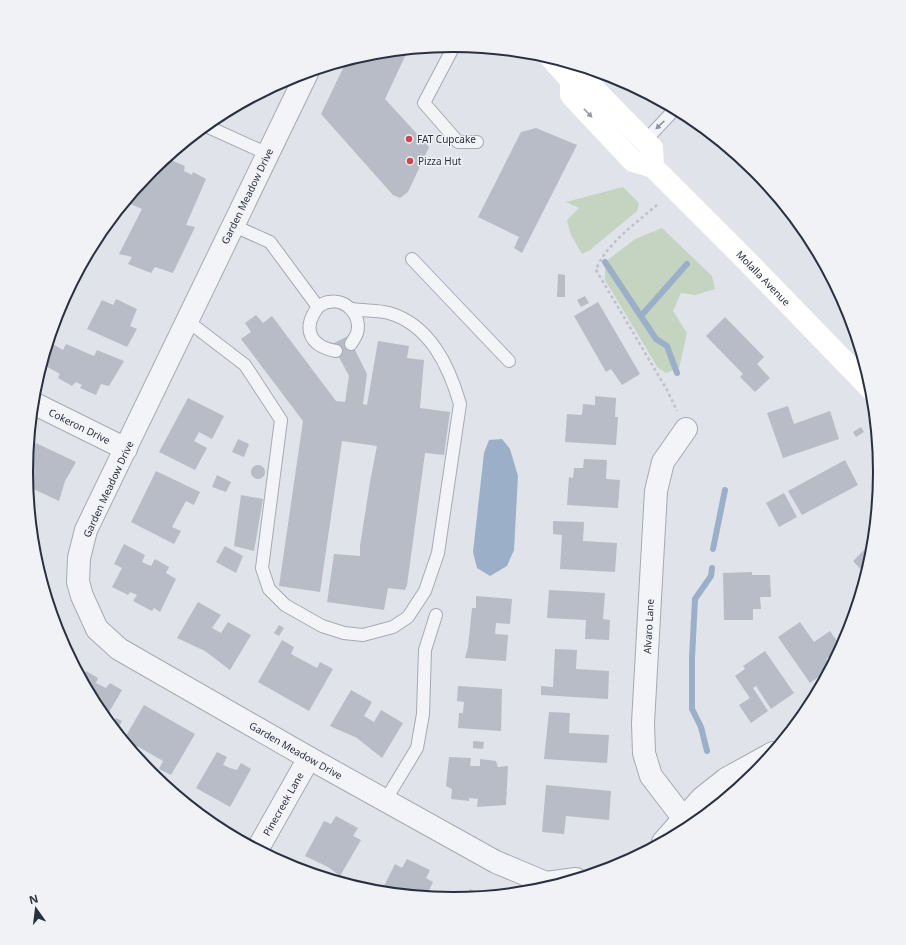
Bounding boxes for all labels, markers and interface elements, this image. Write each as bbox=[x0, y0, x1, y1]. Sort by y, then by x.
one-way arrow bbox=[583, 108, 593, 118]
one-way arrow bbox=[655, 120, 665, 130]
place label: FAT Cupcake bbox=[417, 132, 476, 146]
marker: FAT Cupcake bbox=[404, 134, 414, 144]
street label: Garden Meadow Drive bbox=[218, 145, 276, 246]
place label: Pizza Hut bbox=[418, 154, 462, 168]
marker: Pizza Hut bbox=[405, 156, 415, 166]
street label: Molalla Avenue bbox=[733, 247, 794, 309]
street label: Cokeron Drive bbox=[46, 405, 113, 447]
street label: Garden Meadow Drive bbox=[79, 438, 137, 539]
street label: Alvaro Lane bbox=[640, 598, 657, 654]
street label: Garden Meadow Drive bbox=[247, 718, 345, 782]
street label: Pinecreek Lane bbox=[259, 769, 307, 838]
north arrow bbox=[16, 889, 56, 929]
text: N bbox=[27, 890, 40, 907]

